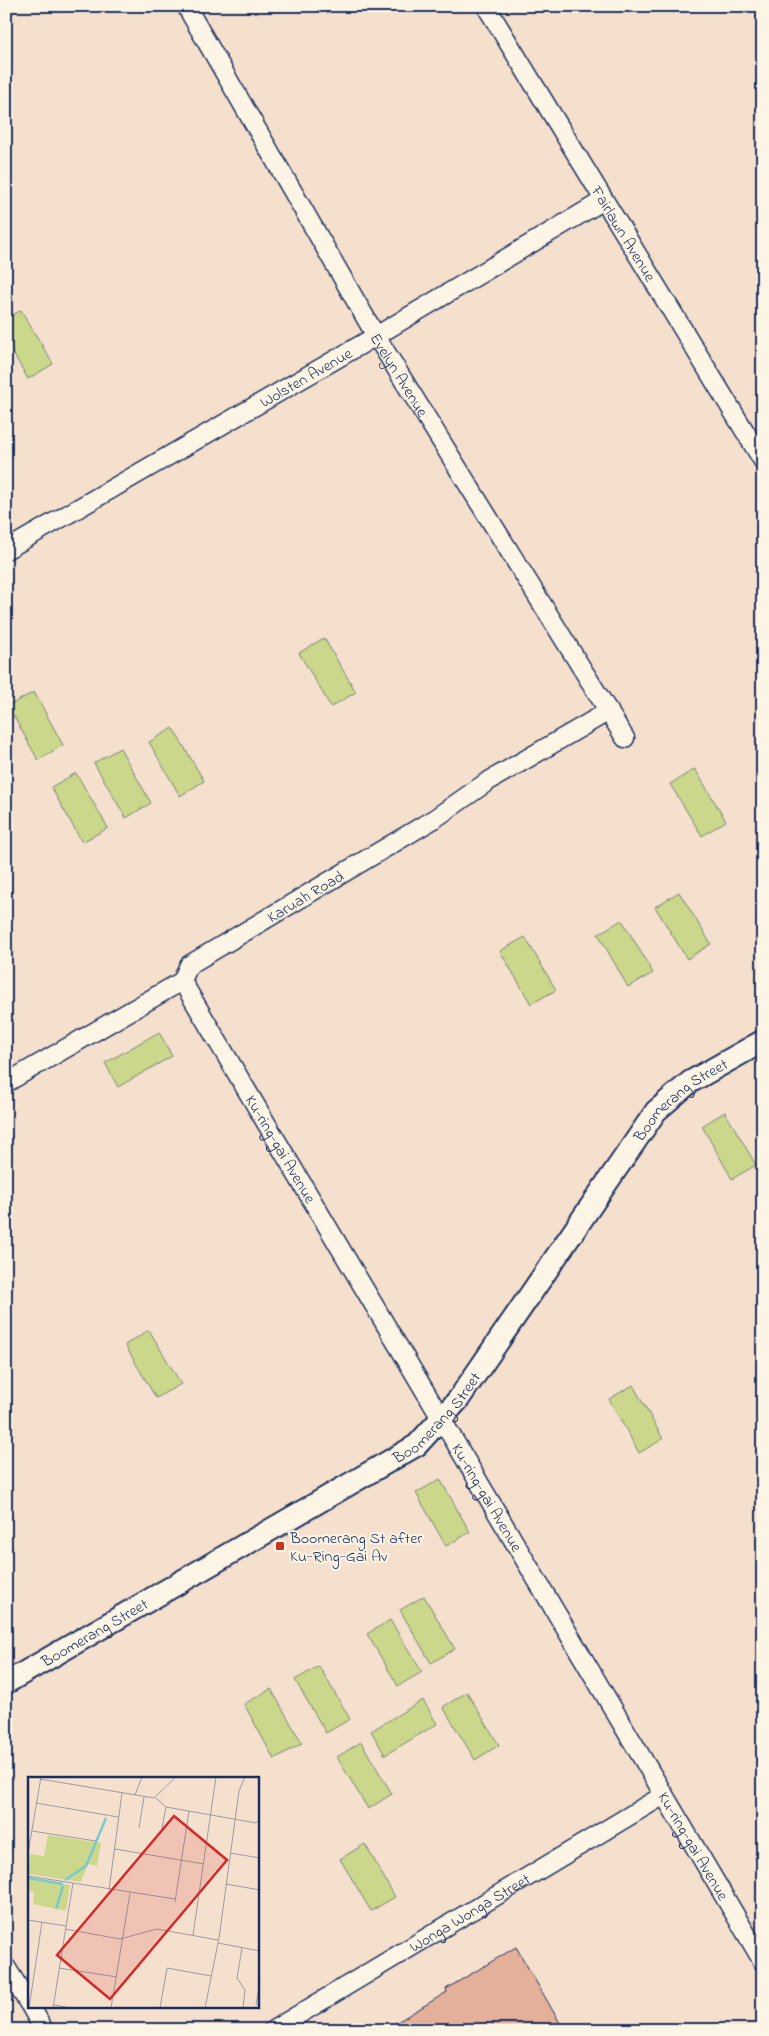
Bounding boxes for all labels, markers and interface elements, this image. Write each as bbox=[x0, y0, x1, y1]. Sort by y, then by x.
street label: Fairlawn Avenue bbox=[584, 181, 662, 288]
street label: Evelyn Avenue bbox=[363, 329, 434, 423]
street label: Wolsten Avenue bbox=[256, 342, 358, 415]
street label: Karuah Road bbox=[263, 865, 349, 930]
street label: Boomerang Street bbox=[628, 1053, 733, 1148]
street label: Ku-ring-gai Avenue bbox=[238, 1091, 322, 1209]
street label: Boomerang Street bbox=[388, 1367, 488, 1471]
street label: Ku-ring-gai Avenue bbox=[445, 1439, 528, 1558]
place label: Boomerang St after Ku-Ring-Gai Av bbox=[289, 1527, 422, 1569]
marker: Boomerang St after Ku-Ring-Gai Av bbox=[274, 1540, 286, 1552]
street label: Boomerang Street bbox=[36, 1593, 154, 1675]
inset map bbox=[28, 1777, 259, 2008]
street label: Ku-ring-gai Avenue bbox=[651, 1788, 734, 1906]
street label: Wonga Wonga Street bbox=[405, 1868, 536, 1959]

